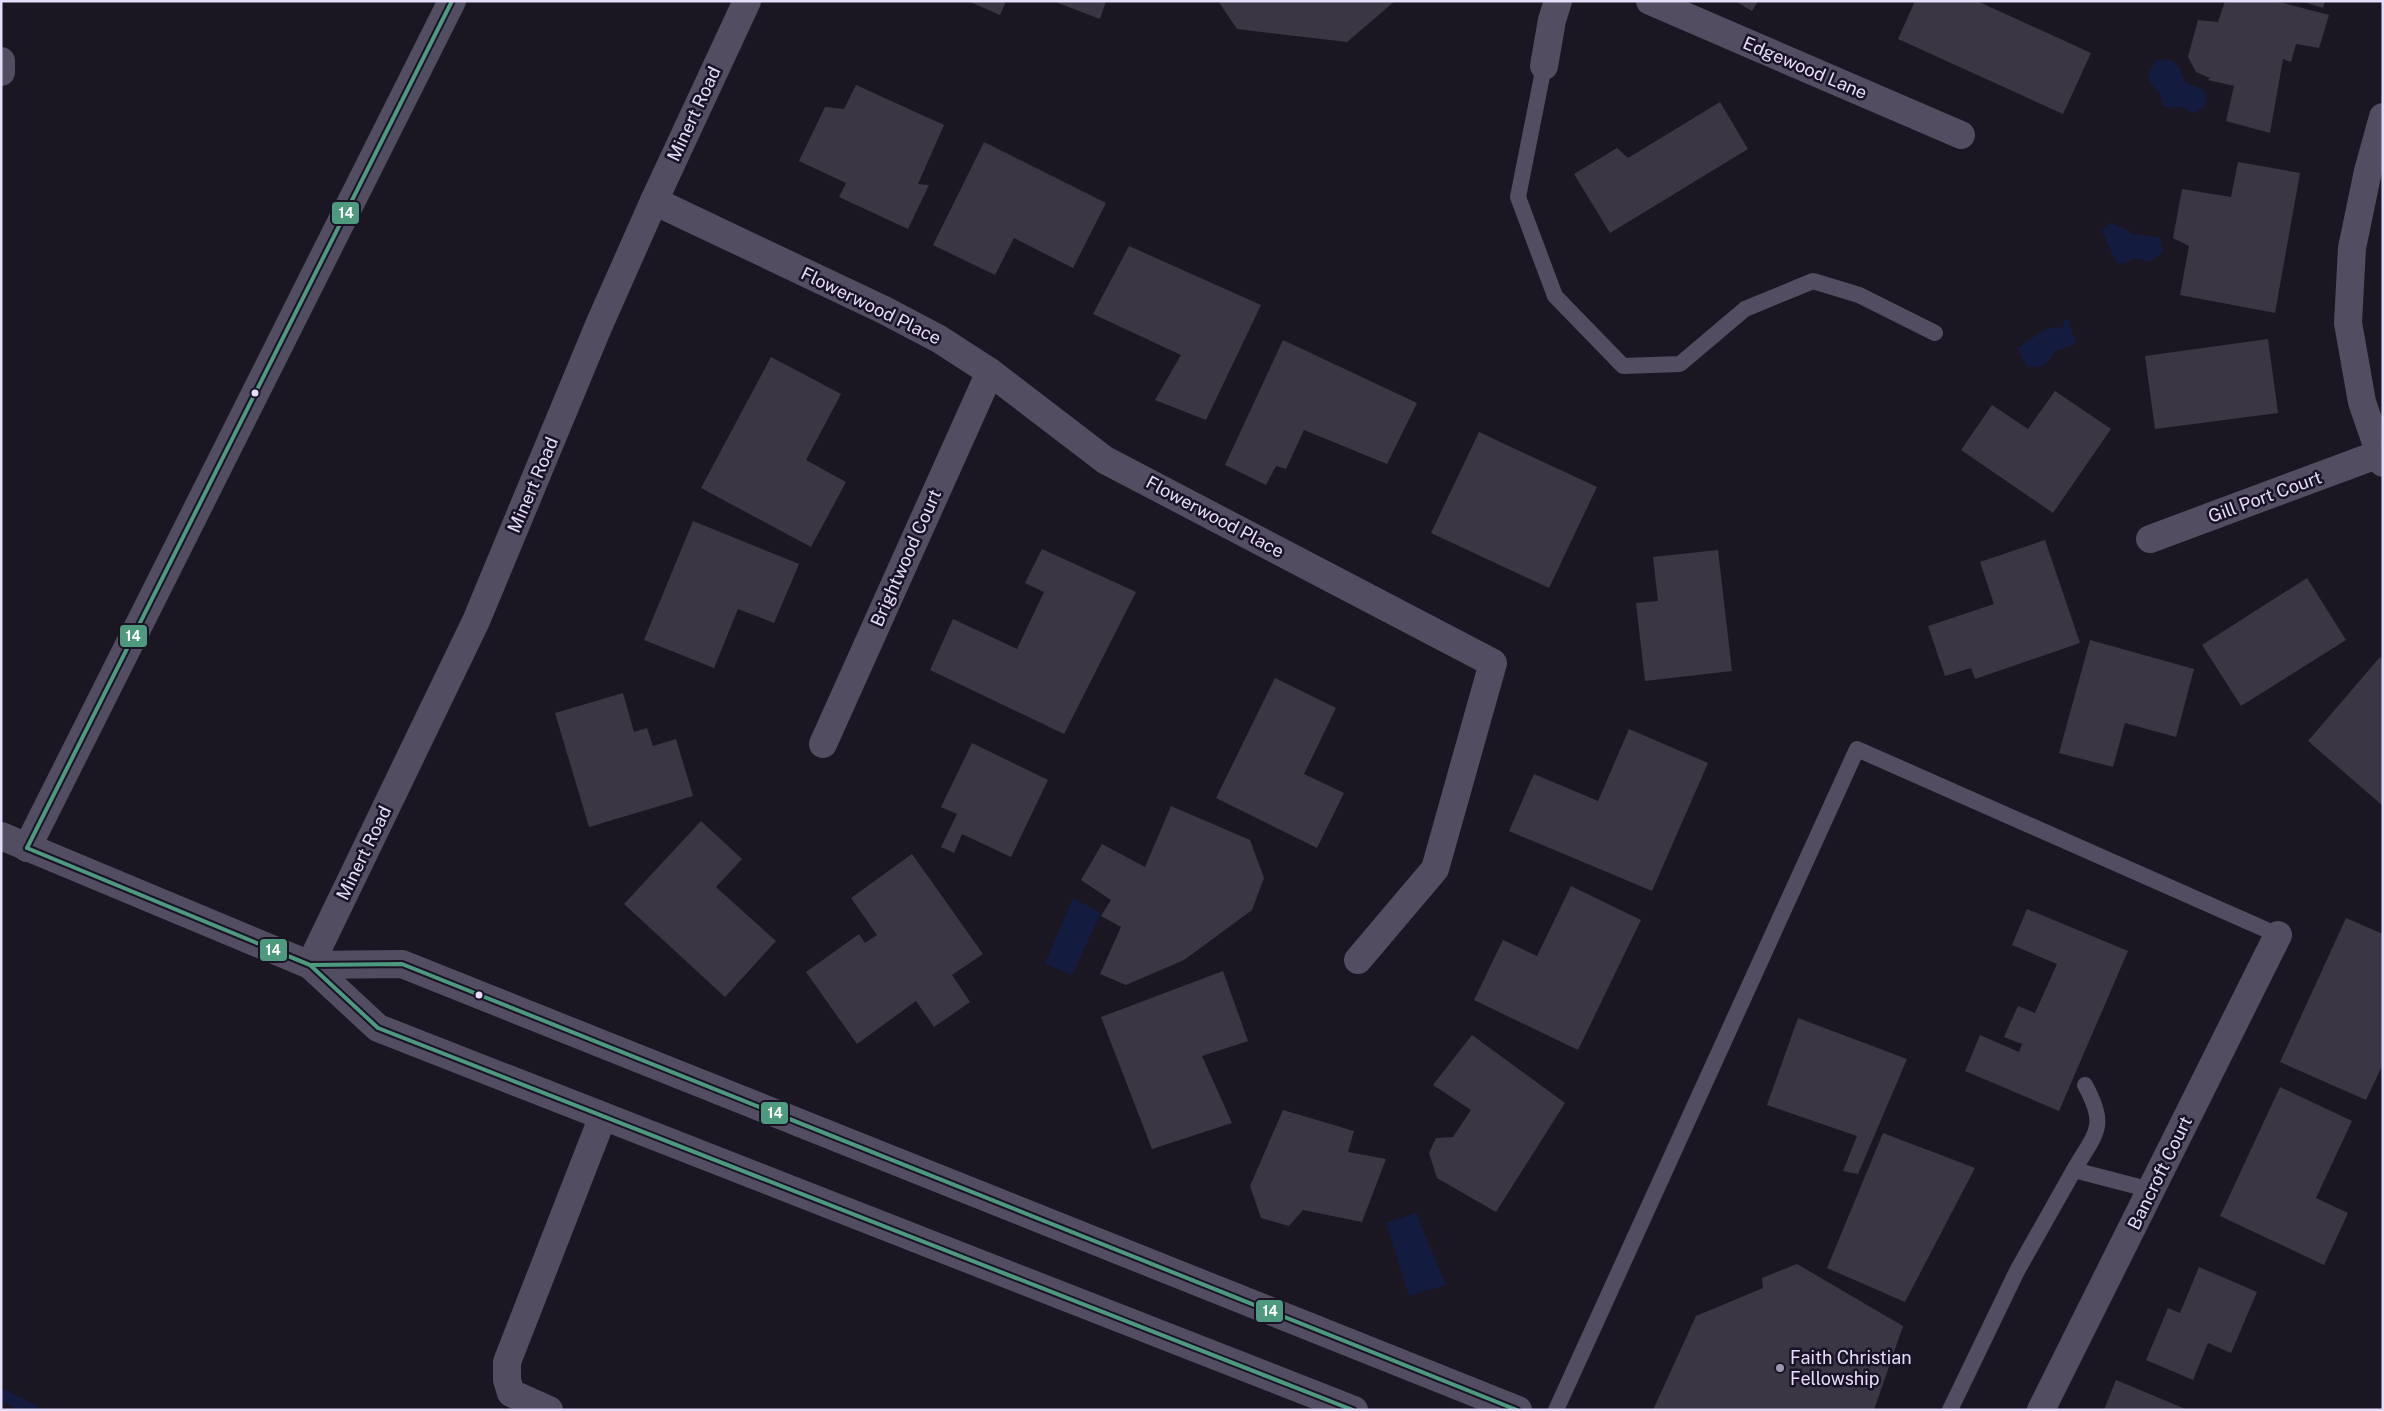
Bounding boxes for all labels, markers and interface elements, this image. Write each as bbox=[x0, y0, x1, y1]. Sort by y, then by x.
street label: Edgewood Lane bbox=[1740, 32, 1870, 103]
street label: Minert Road bbox=[663, 63, 725, 164]
line badge: 14 bbox=[331, 201, 360, 225]
text: 14 bbox=[338, 205, 354, 221]
street label: Flowerwood Place bbox=[798, 263, 945, 349]
unlabelled marker bbox=[250, 388, 260, 398]
street label: Minert Road bbox=[503, 434, 562, 536]
street label: Gill Port Court bbox=[2205, 466, 2324, 527]
street label: Flowerwood Place bbox=[1143, 471, 1288, 562]
street label: Brightwood Court bbox=[866, 486, 945, 630]
line badge: 14 bbox=[119, 624, 148, 648]
text: 14 bbox=[125, 628, 141, 644]
street label: Minert Road bbox=[332, 802, 395, 903]
line badge: 14 bbox=[259, 938, 288, 962]
text: 14 bbox=[265, 942, 281, 958]
unlabelled marker bbox=[474, 990, 484, 1000]
line badge: 14 bbox=[760, 1101, 789, 1125]
text: 14 bbox=[767, 1105, 783, 1121]
street label: Bancroft Court bbox=[2123, 1113, 2196, 1233]
line badge: 14 bbox=[1255, 1299, 1284, 1323]
text: 14 bbox=[1262, 1303, 1278, 1319]
place label: Faith Christian Fellowship bbox=[1790, 1347, 1912, 1389]
marker: Faith Christian Fellowship bbox=[1774, 1362, 1786, 1374]

